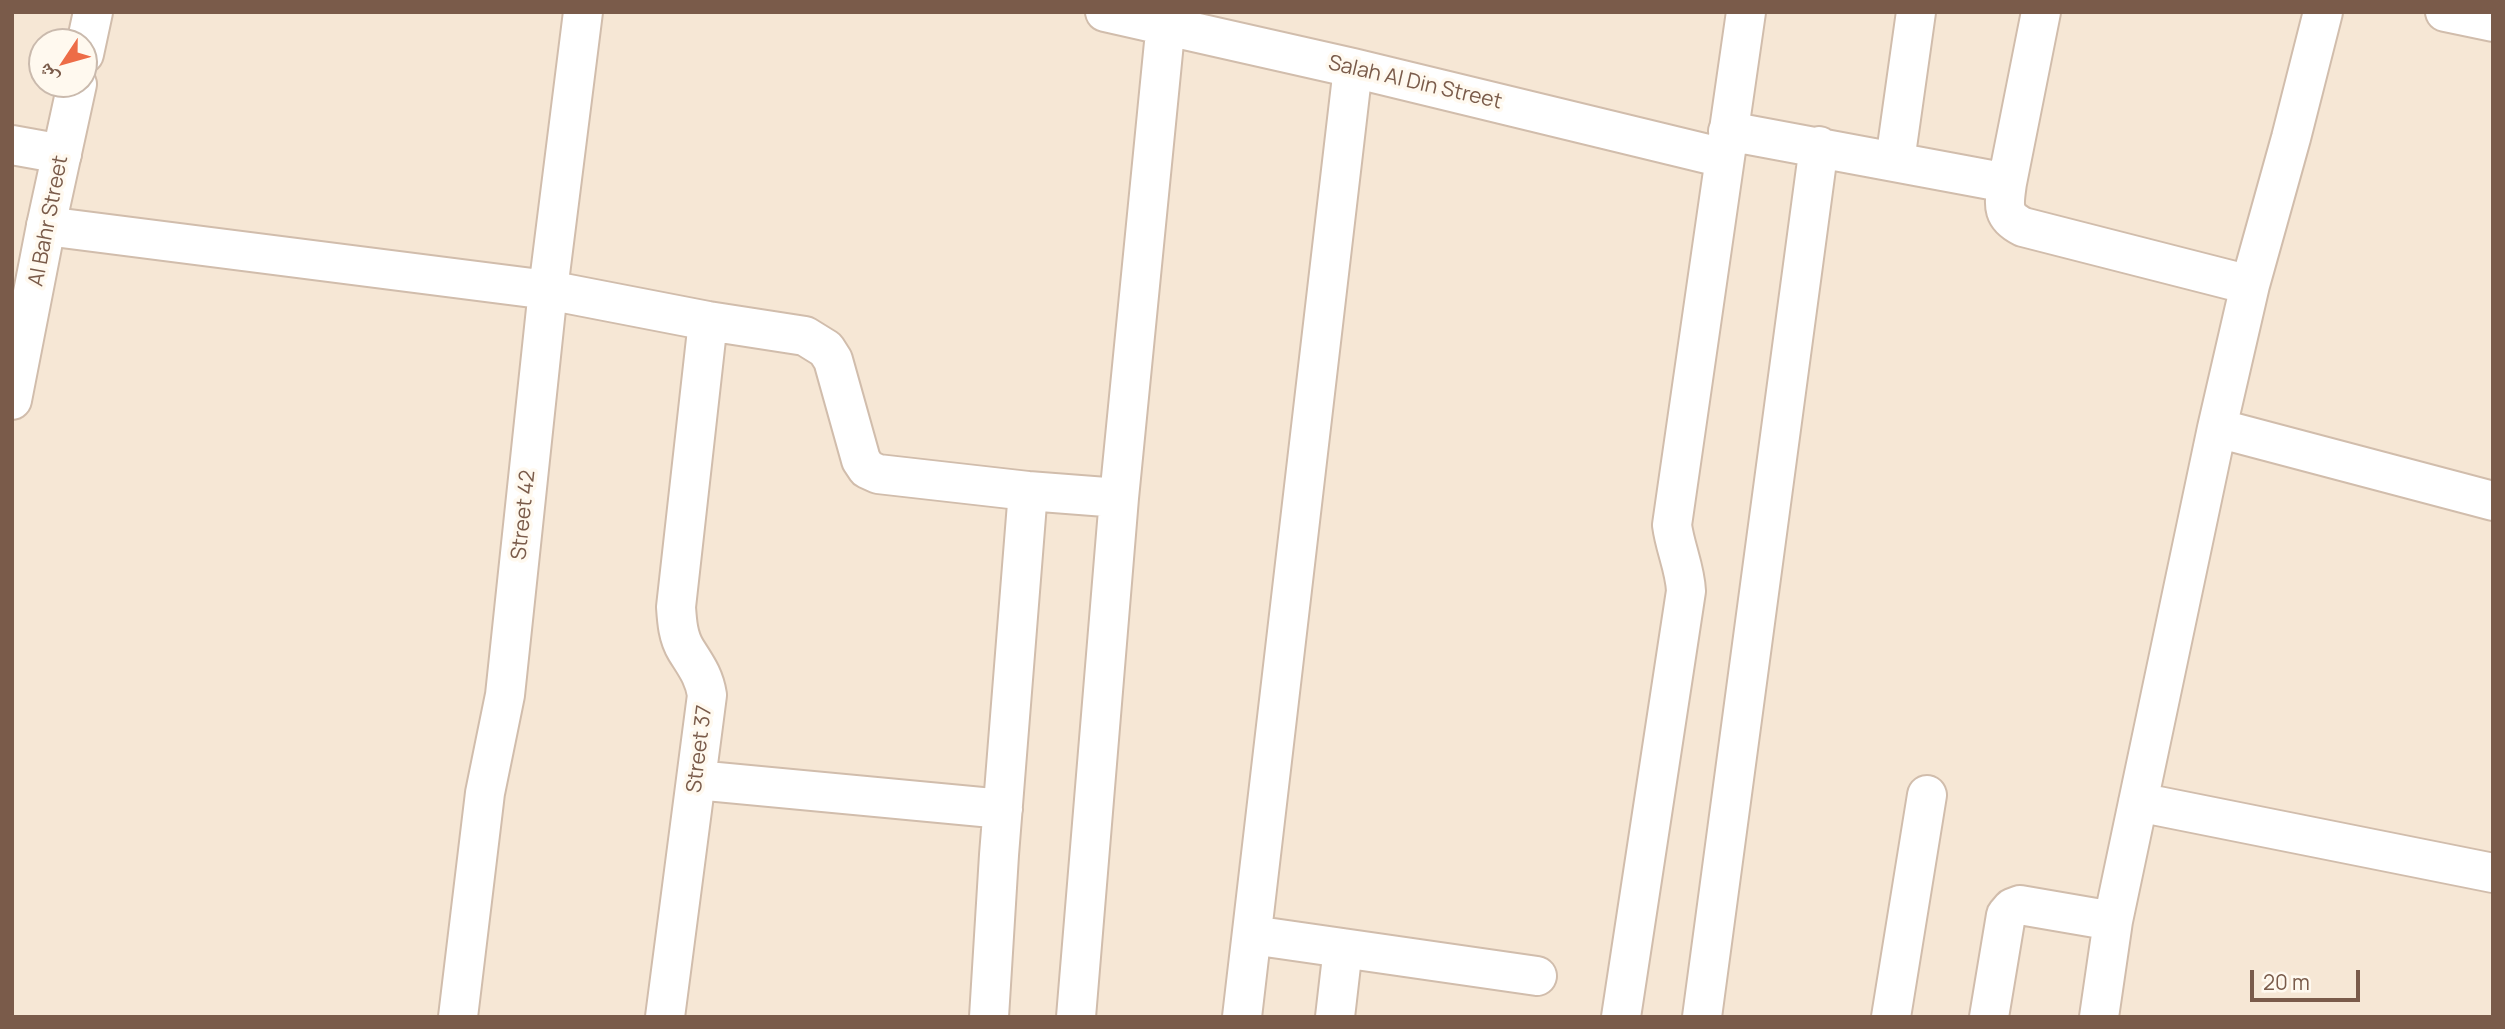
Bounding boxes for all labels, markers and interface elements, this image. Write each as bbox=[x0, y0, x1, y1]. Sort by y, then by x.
north arrow bbox=[28, 28, 98, 98]
street label: Salah Al Din Street bbox=[1326, 51, 1504, 115]
text: ش bbox=[31, 58, 64, 90]
street label: Al Bahr Street bbox=[24, 153, 74, 289]
street label: Street 42 bbox=[507, 469, 541, 561]
street label: Street 37 bbox=[682, 704, 718, 794]
scale bar bbox=[2253, 956, 2363, 1000]
text: 20 m bbox=[2263, 968, 2310, 996]

